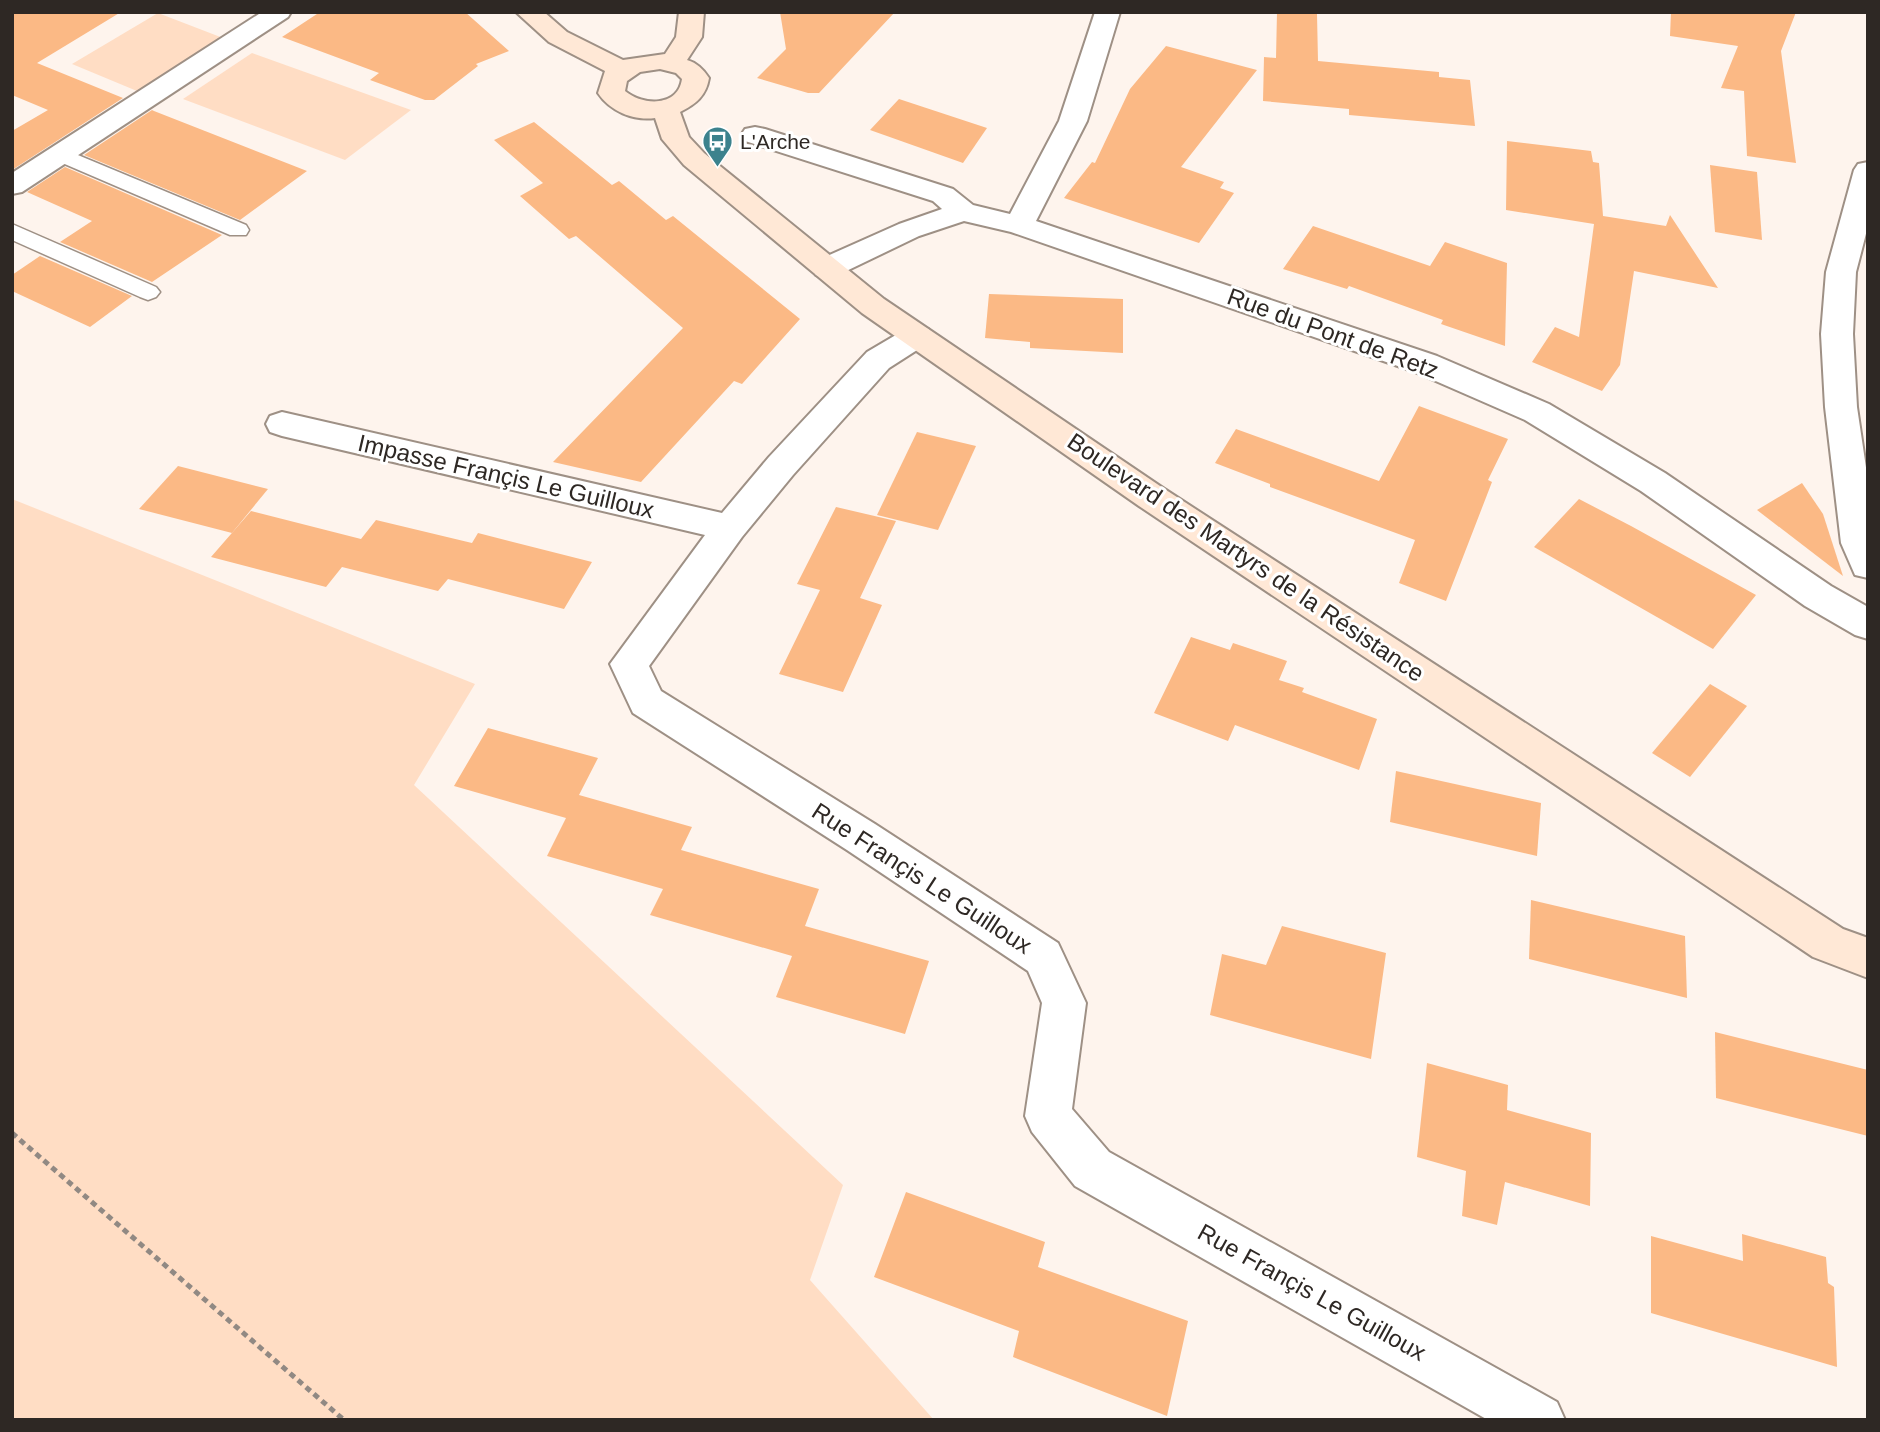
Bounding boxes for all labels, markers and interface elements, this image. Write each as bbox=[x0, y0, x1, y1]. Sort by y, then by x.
bus stop icon: L'Arche bbox=[700, 124, 734, 168]
place label: L'Arche bbox=[740, 130, 811, 153]
street label: Rue du Pont de Retz bbox=[1224, 282, 1442, 384]
street label: Boulevard des Martyrs de la Résistance bbox=[1063, 427, 1429, 687]
street label: Impasse Françis Le Guilloux bbox=[355, 429, 657, 523]
street label: Rue Françis Le Guilloux bbox=[807, 797, 1037, 959]
street label: Rue Françis Le Guilloux bbox=[1193, 1218, 1431, 1366]

